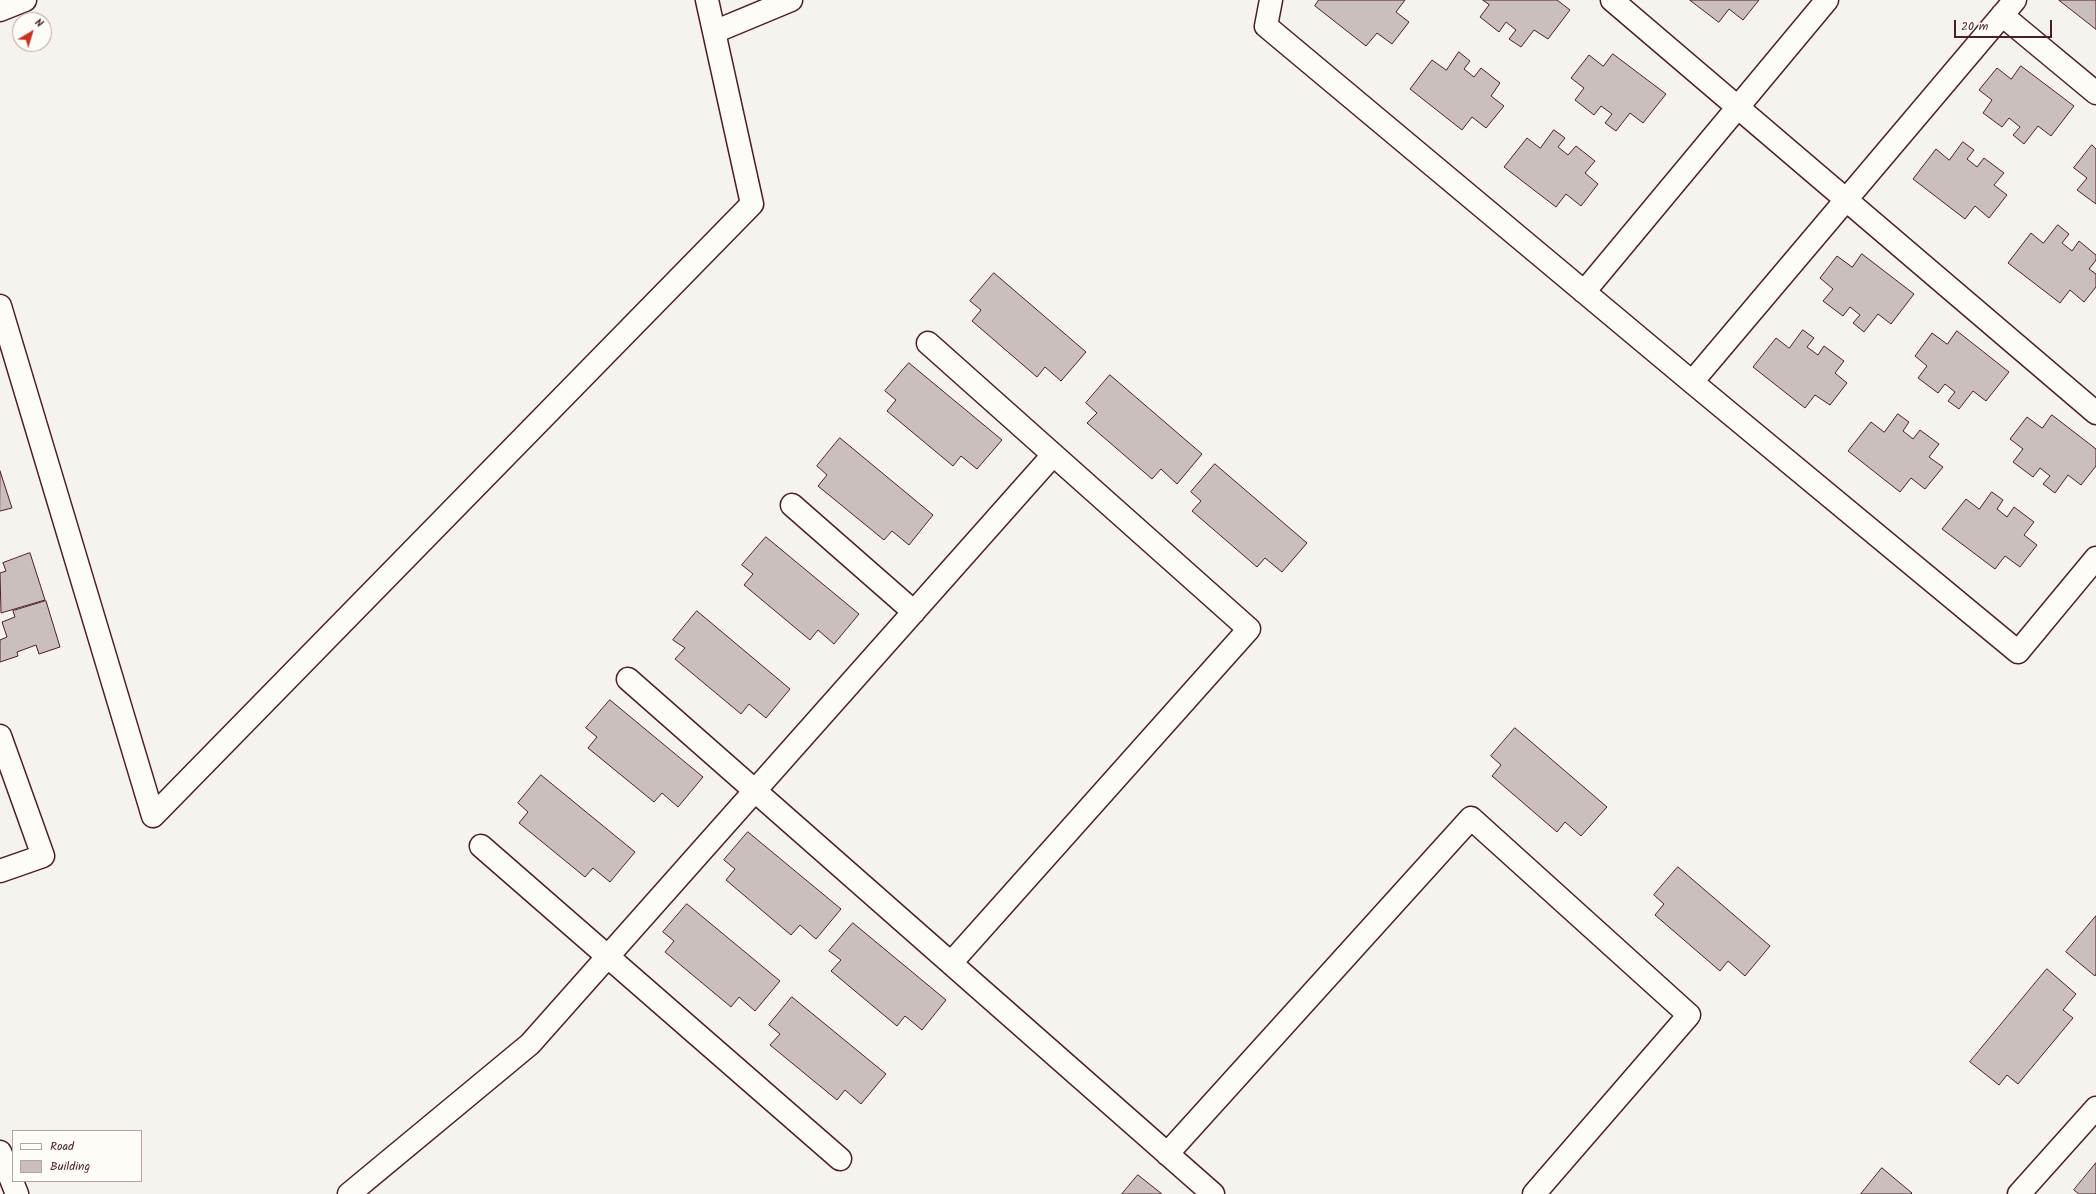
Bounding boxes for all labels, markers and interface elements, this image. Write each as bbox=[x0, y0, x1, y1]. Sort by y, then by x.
north arrow bbox=[12, 12, 52, 52]
scale bar bbox=[1956, 12, 2054, 38]
text: N bbox=[30, 14, 47, 33]
text: 20 m bbox=[1961, 17, 1988, 36]
legend bbox=[12, 1130, 142, 1182]
text: Road bbox=[50, 1137, 74, 1156]
text: Building bbox=[50, 1157, 90, 1176]

